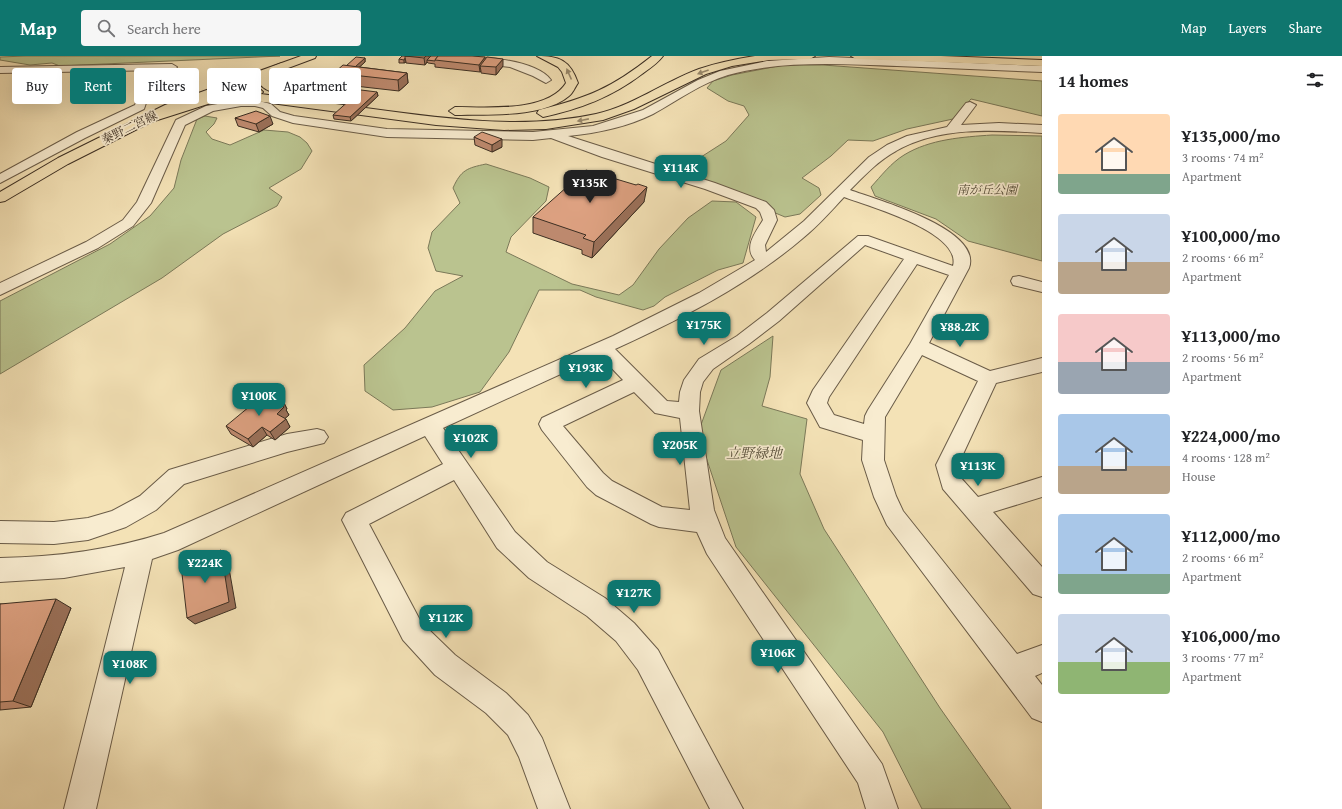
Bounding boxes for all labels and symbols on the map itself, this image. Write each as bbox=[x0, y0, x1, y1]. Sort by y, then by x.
one-way arrow bbox=[566, 68, 572, 80]
one-way arrow bbox=[697, 69, 709, 75]
street label: 秦野二宮線 bbox=[98, 106, 160, 148]
one-way arrow bbox=[577, 118, 589, 124]
pin: ¥114K bbox=[653, 155, 709, 189]
pin: ¥135K bbox=[562, 170, 618, 204]
park label: 南が丘公園 bbox=[957, 181, 1019, 198]
pin: ¥175K bbox=[676, 312, 732, 346]
pin: ¥88.2K bbox=[927, 314, 993, 348]
pin: ¥193K bbox=[558, 355, 614, 389]
pin: ¥100K bbox=[231, 383, 287, 417]
pin: ¥102K bbox=[443, 425, 499, 459]
pin: ¥205K bbox=[652, 432, 708, 466]
park label: 立野緑地 bbox=[726, 443, 784, 463]
pin: ¥113K bbox=[950, 453, 1006, 487]
pin: ¥224K bbox=[177, 550, 233, 584]
pin: ¥127K bbox=[606, 580, 662, 614]
pin: ¥112K bbox=[418, 605, 474, 639]
pin: ¥106K bbox=[750, 640, 806, 674]
pin: ¥108K bbox=[102, 651, 158, 685]

